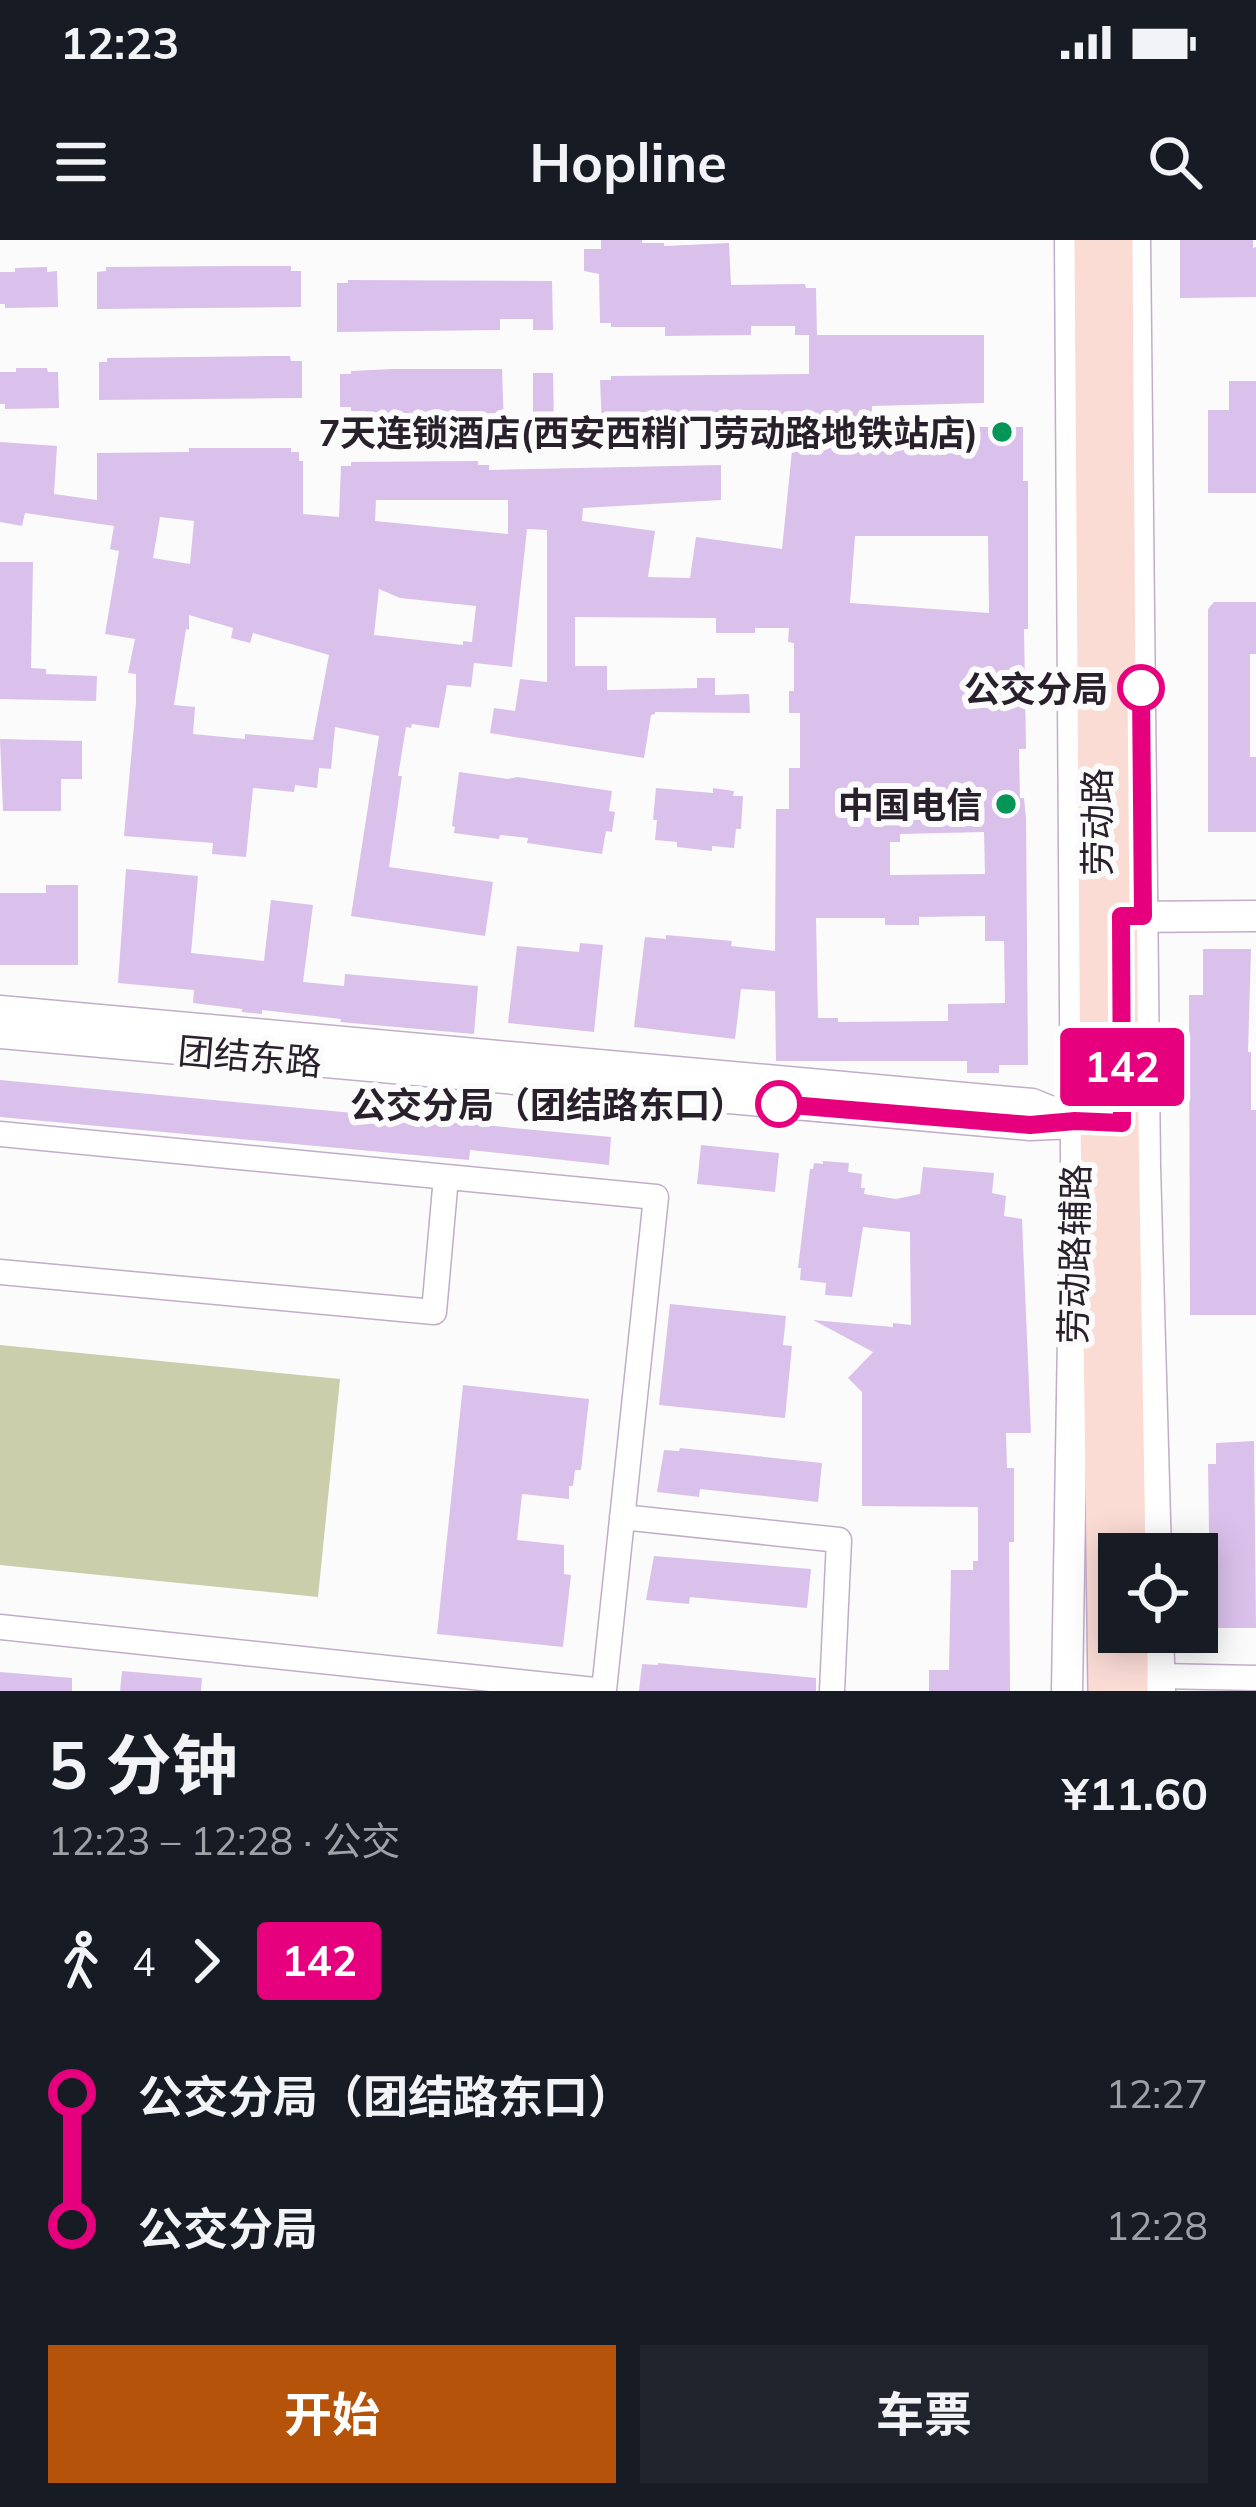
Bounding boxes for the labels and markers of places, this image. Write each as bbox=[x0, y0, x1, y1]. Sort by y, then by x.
place label: 7天连锁酒店(西安西稍门劳动路地铁站店) bbox=[319, 410, 978, 455]
marker: 7天连锁酒店(西安西稍门劳动路地铁站店) bbox=[989, 419, 1015, 445]
place label: 公交分局 bbox=[964, 666, 1108, 711]
marker: 公交分局 bbox=[1119, 666, 1163, 710]
place label: 中国电信 bbox=[838, 782, 982, 827]
marker: 中国电信 bbox=[993, 791, 1019, 817]
place label: 公交分局（团结路东口） bbox=[350, 1082, 746, 1127]
marker: 公交分局（团结路东口） bbox=[757, 1082, 801, 1126]

